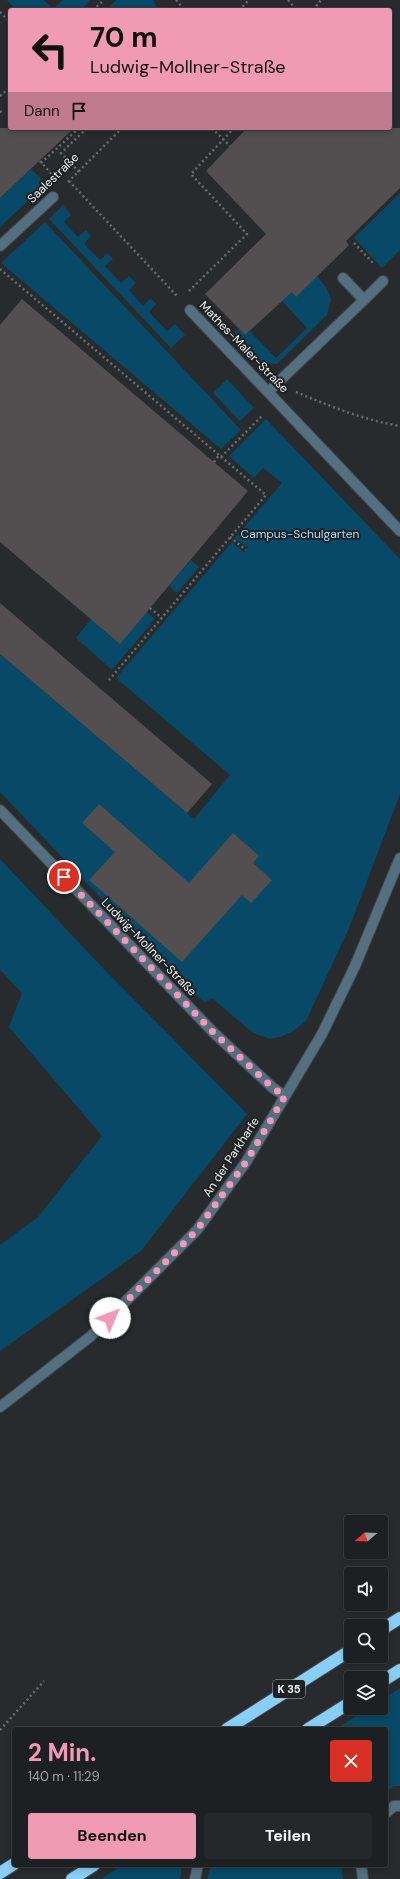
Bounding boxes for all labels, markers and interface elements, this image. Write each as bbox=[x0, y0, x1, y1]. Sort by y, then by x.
text: 70 m bbox=[90, 19, 158, 56]
icon: left bbox=[24, 24, 76, 76]
text: Ludwig-Mollner-Straße bbox=[90, 55, 286, 79]
icon: arrive bbox=[68, 100, 90, 122]
text: Dann bbox=[24, 101, 60, 121]
street label: Saalestraße bbox=[24, 149, 82, 207]
street label: Mathes-Maler-Straße bbox=[196, 298, 292, 396]
park label: Campus-Schulgarten bbox=[241, 526, 360, 542]
pin bbox=[47, 860, 81, 894]
icon: arrive bbox=[53, 866, 75, 888]
street label: Ludwig-Mollner-Straße bbox=[98, 895, 200, 1000]
street label: An der Parkharfe bbox=[199, 1114, 263, 1200]
position arrow bbox=[89, 1297, 131, 1339]
north arrow bbox=[344, 1515, 388, 1559]
map controls bbox=[344, 1515, 388, 1715]
button: sound bbox=[344, 1567, 388, 1611]
button: search bbox=[344, 1619, 388, 1663]
button: layers bbox=[344, 1671, 388, 1715]
road number: K 35 bbox=[273, 1680, 305, 1698]
text: 2 Min. bbox=[28, 1737, 96, 1768]
button: close bbox=[330, 1740, 372, 1782]
text: 140 m · 11:29 bbox=[28, 1768, 100, 1785]
button: Beenden bbox=[28, 1813, 196, 1859]
button: Teilen bbox=[204, 1813, 372, 1859]

